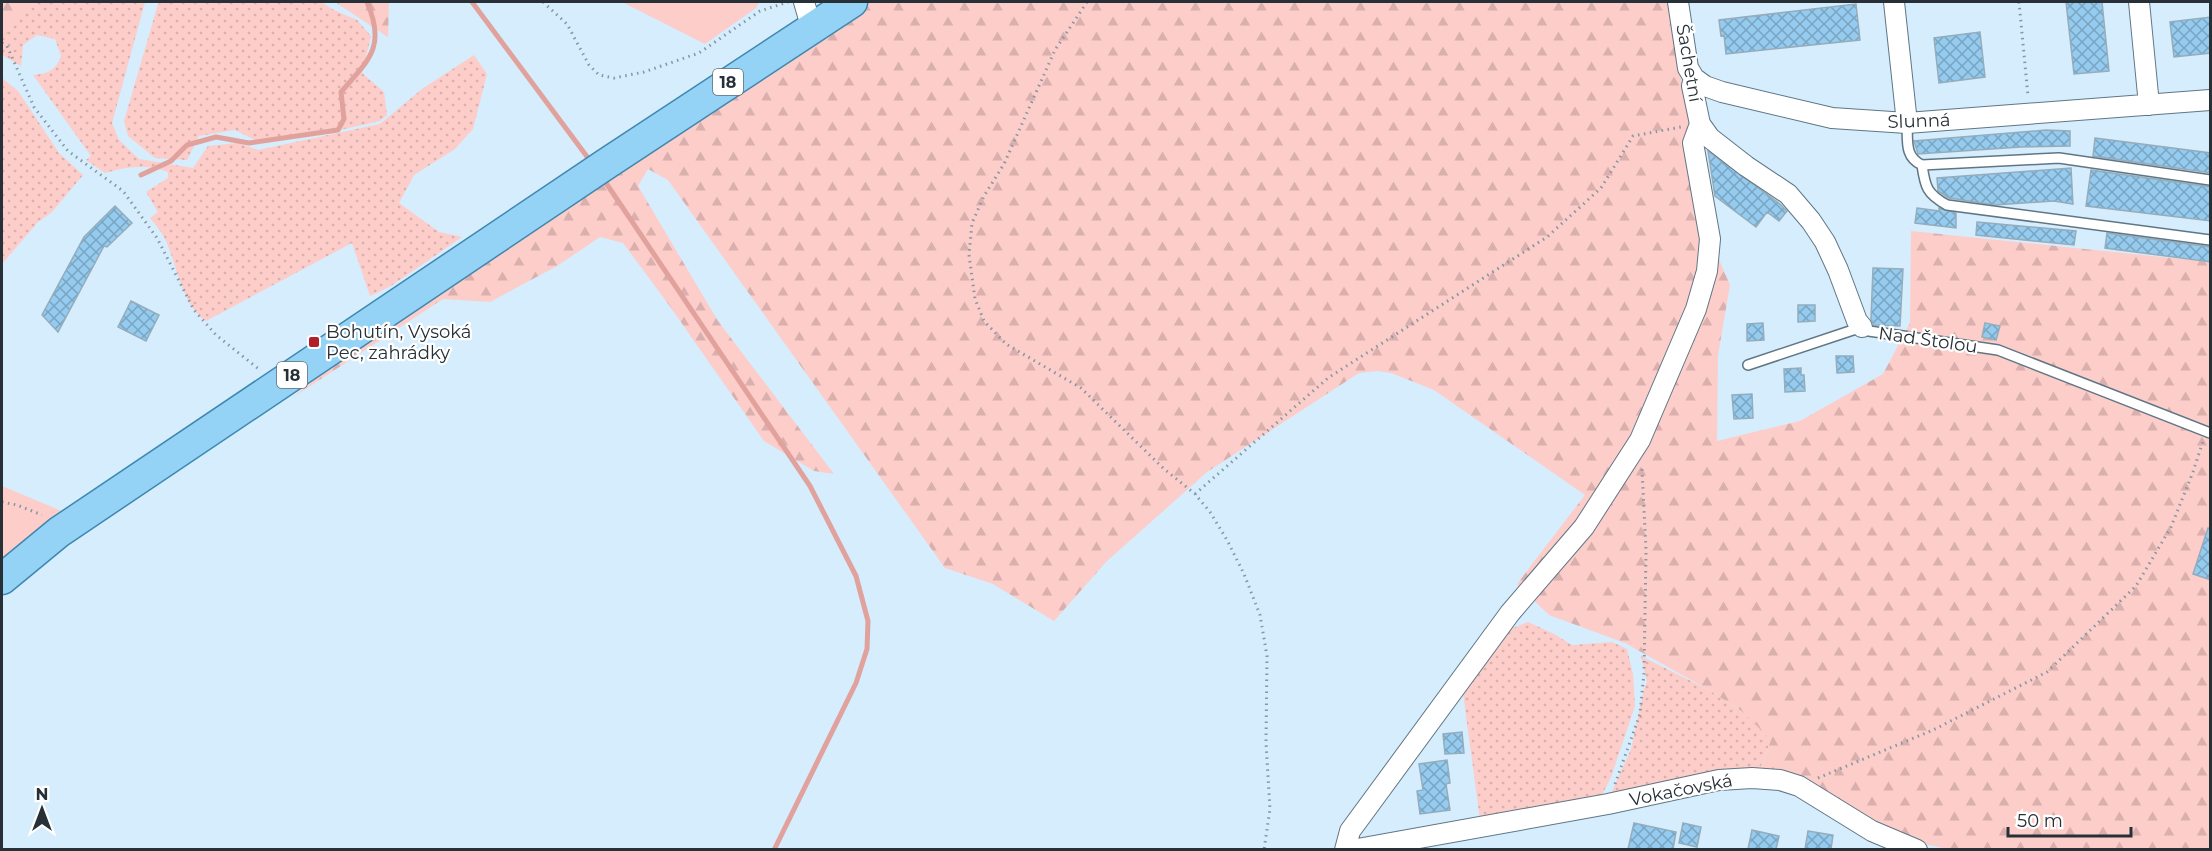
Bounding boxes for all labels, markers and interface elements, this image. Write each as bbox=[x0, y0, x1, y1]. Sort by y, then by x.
street label: Šachetní bbox=[1671, 22, 1707, 105]
road number: 18 bbox=[713, 69, 743, 95]
street label: Slunná bbox=[1887, 109, 1951, 133]
place label: Bohutín, Vysoká Pec, zahrádky bbox=[326, 321, 471, 364]
street label: Nad Štolou bbox=[1877, 322, 1979, 358]
marker: Bohutín, Vysoká Pec, zahrádky bbox=[307, 335, 321, 349]
road number: 18 bbox=[277, 362, 307, 388]
street label: Vokačovská bbox=[1628, 769, 1734, 811]
north arrow bbox=[12, 779, 72, 839]
text: N bbox=[36, 785, 48, 804]
scale bar bbox=[2008, 800, 2131, 838]
text: 50 m bbox=[2017, 810, 2063, 832]

